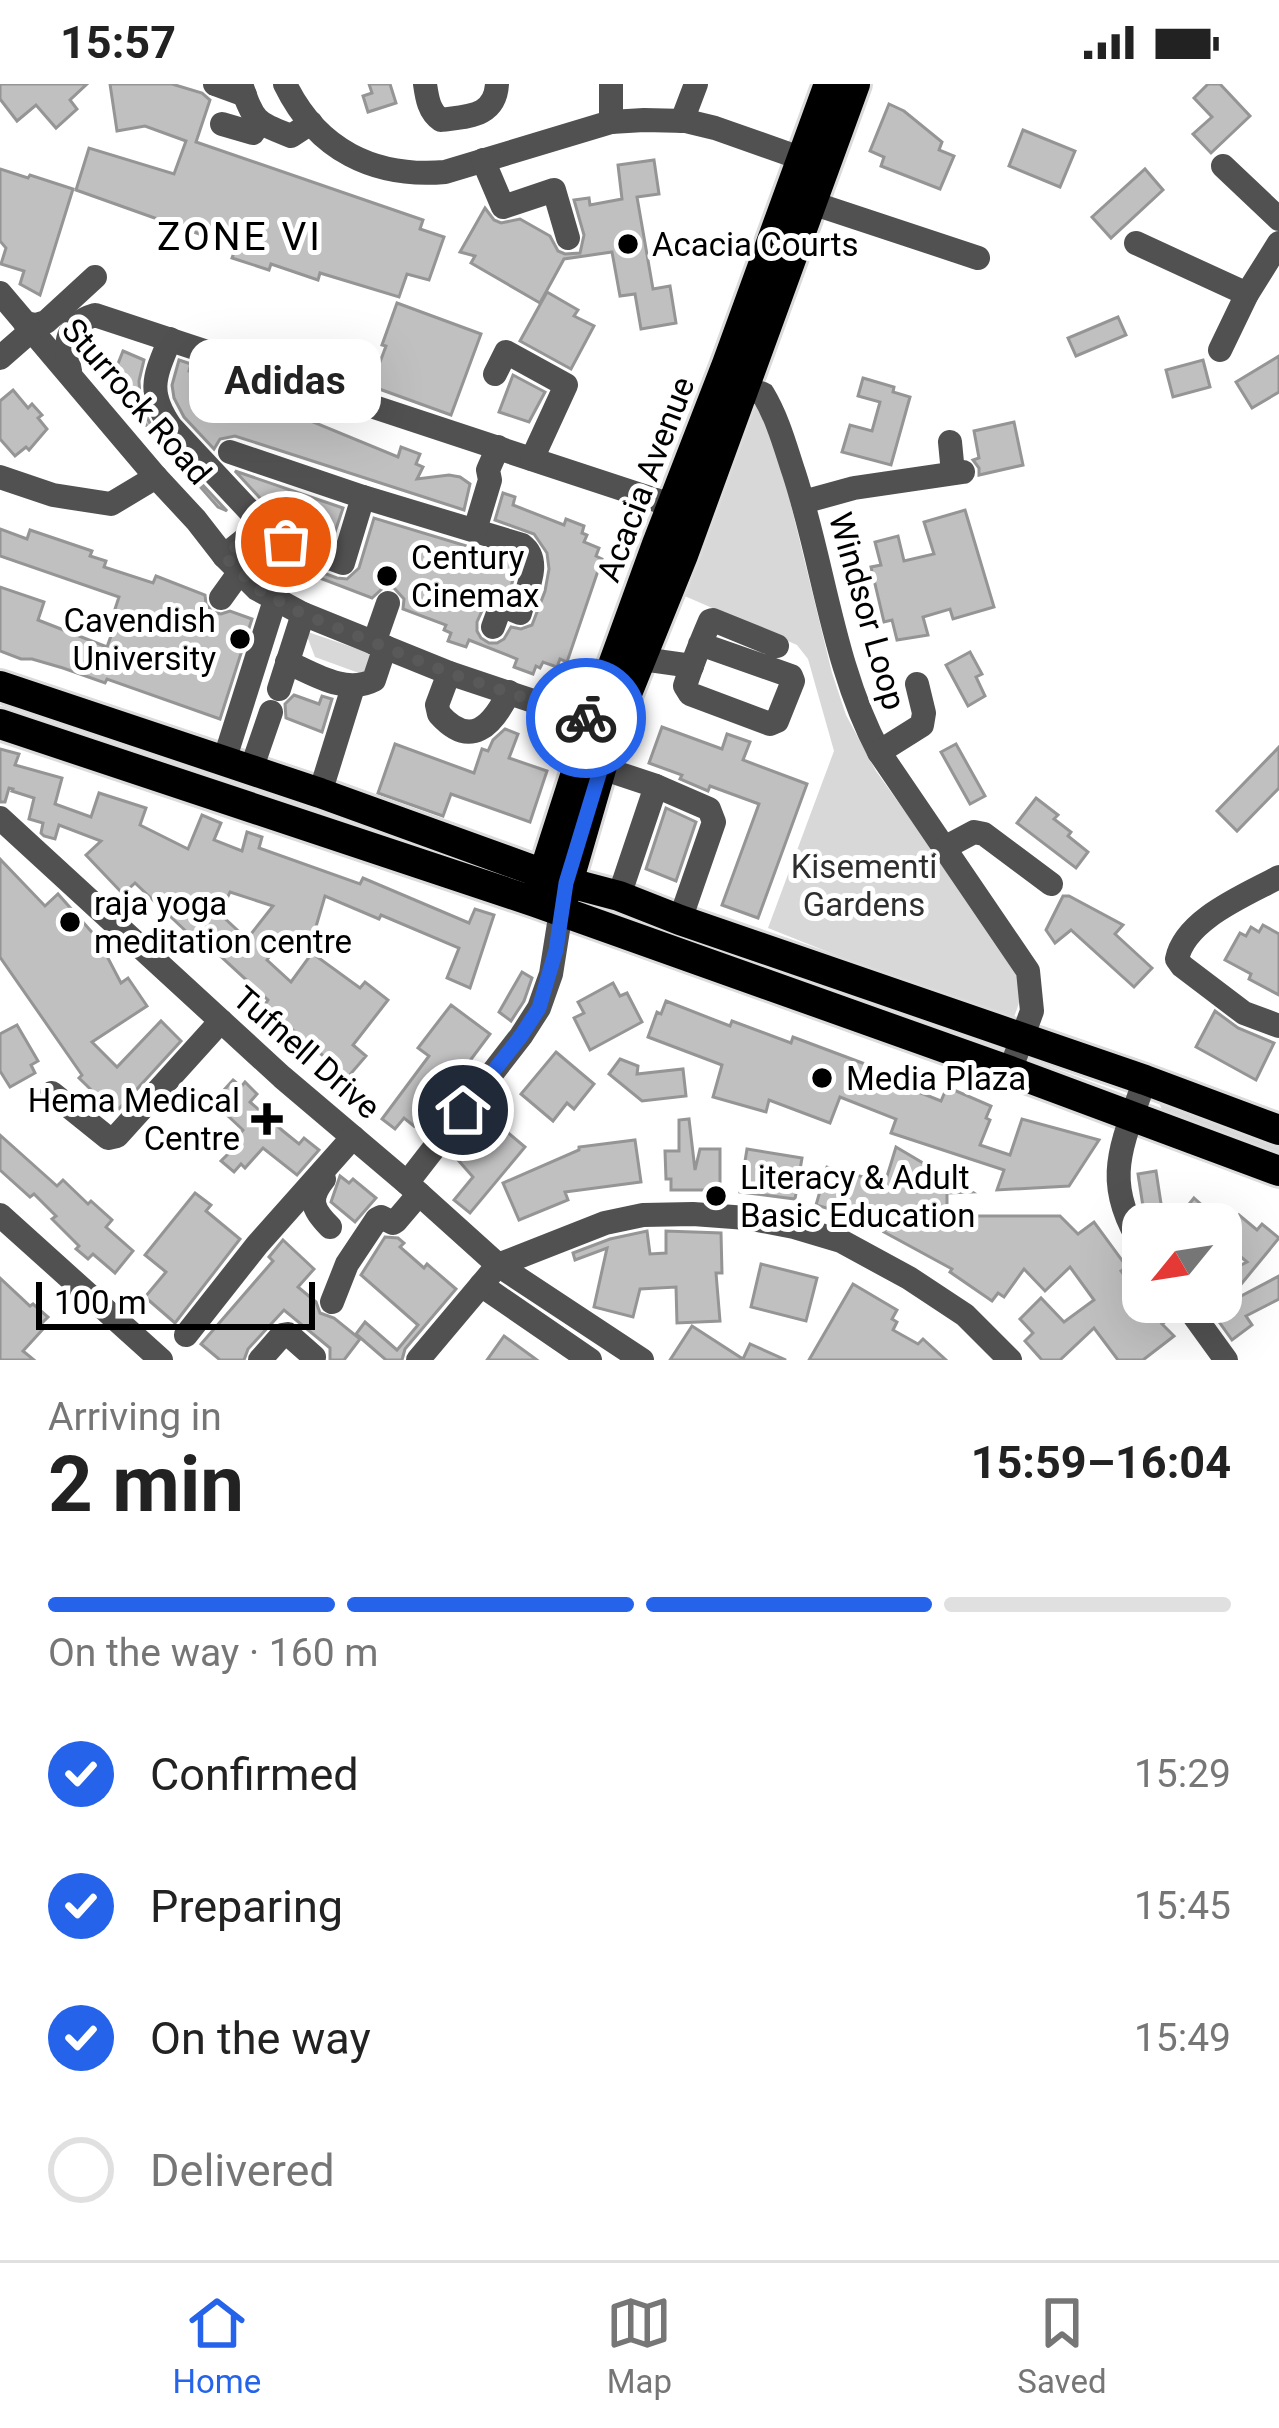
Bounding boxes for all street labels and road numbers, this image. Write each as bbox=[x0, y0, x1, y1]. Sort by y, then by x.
street label: Sturrock Road bbox=[54, 310, 219, 492]
street label: Acacia Avenue bbox=[589, 371, 702, 587]
street label: Windsor Loop bbox=[821, 508, 914, 714]
street label: Tufnell Drive bbox=[225, 978, 388, 1127]

